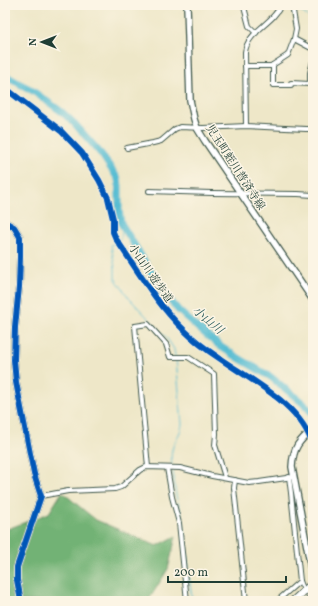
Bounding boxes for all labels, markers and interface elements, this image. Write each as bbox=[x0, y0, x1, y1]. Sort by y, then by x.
north arrow bbox=[22, 22, 62, 62]
text: N bbox=[26, 38, 41, 46]
street label: 児玉町蛭川普済寺線 bbox=[201, 122, 268, 213]
street label: 小山川 遊歩道 bbox=[124, 242, 175, 306]
water label: 小山川 bbox=[188, 303, 228, 340]
scale bar bbox=[168, 558, 286, 584]
text: 200 m bbox=[174, 565, 208, 581]

